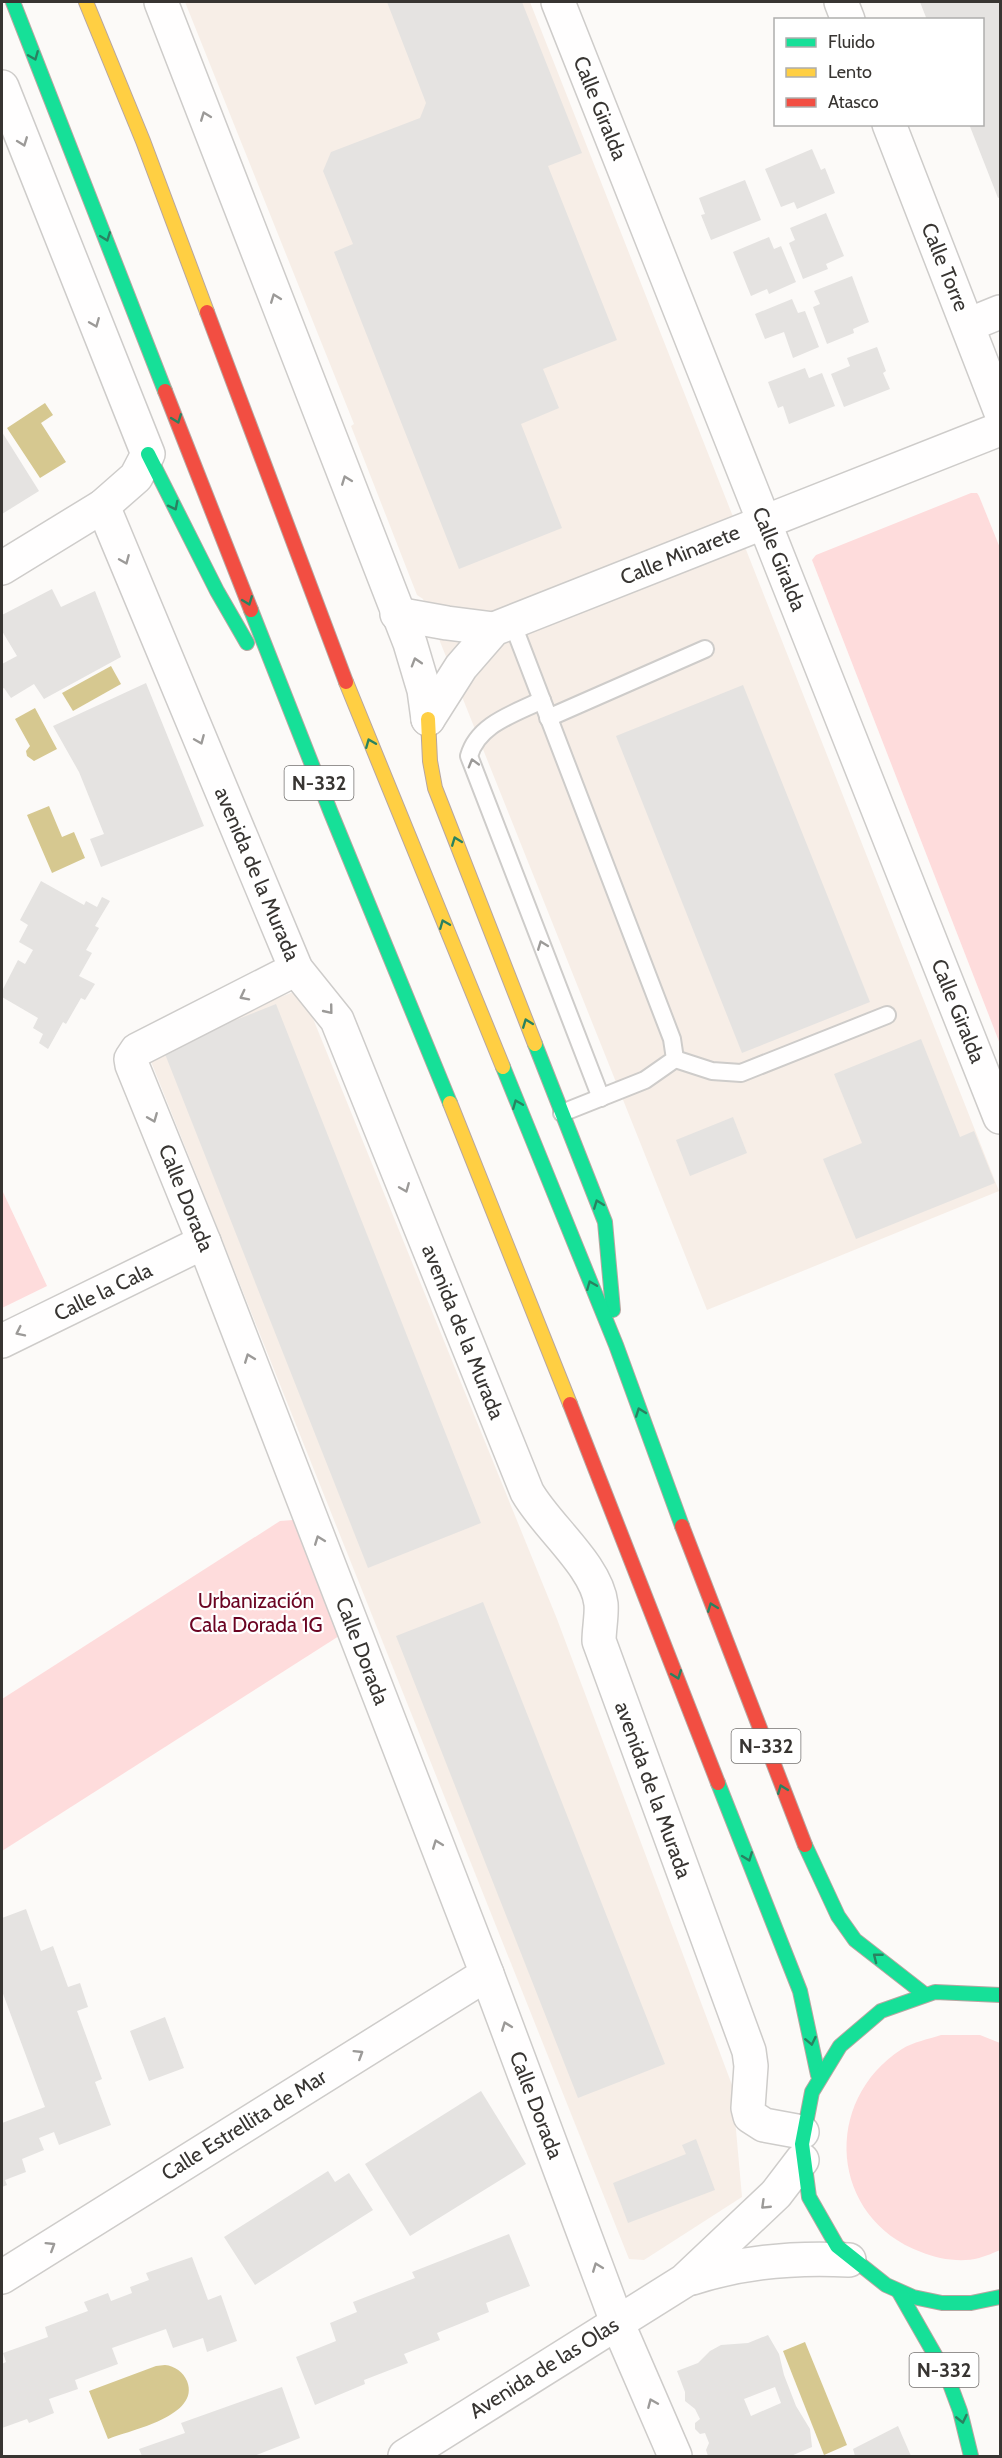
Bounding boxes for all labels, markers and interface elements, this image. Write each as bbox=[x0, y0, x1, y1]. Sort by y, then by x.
legend bbox=[774, 18, 984, 126]
text: Fluido bbox=[828, 31, 875, 53]
one-way arrow bbox=[27, 50, 40, 61]
street label: Calle Giralda bbox=[568, 52, 633, 163]
text: Lento bbox=[828, 61, 872, 83]
text: Atasco bbox=[828, 91, 879, 113]
one-way arrow bbox=[200, 111, 212, 122]
one-way arrow bbox=[15, 136, 28, 147]
street label: Calle Torre bbox=[916, 219, 975, 315]
one-way arrow bbox=[99, 231, 111, 242]
one-way arrow bbox=[270, 293, 283, 304]
one-way arrow bbox=[88, 317, 100, 328]
one-way arrow bbox=[170, 413, 182, 424]
one-way arrow bbox=[340, 475, 353, 486]
one-way arrow bbox=[167, 500, 178, 510]
street label: Calle Giralda bbox=[747, 503, 812, 614]
street label: Calle Minarete bbox=[617, 519, 743, 590]
one-way arrow bbox=[118, 554, 130, 565]
one-way arrow bbox=[241, 594, 253, 605]
one-way arrow bbox=[411, 657, 423, 668]
one-way arrow bbox=[193, 734, 205, 745]
one-way arrow bbox=[365, 738, 377, 749]
one-way arrow bbox=[468, 759, 480, 769]
road number: N-332 bbox=[284, 766, 354, 800]
street label: avenida de la Murada bbox=[210, 783, 305, 964]
one-way arrow bbox=[451, 836, 463, 847]
one-way arrow bbox=[439, 919, 451, 930]
one-way arrow bbox=[537, 941, 549, 952]
street label: Calle Giralda bbox=[926, 955, 991, 1066]
one-way arrow bbox=[240, 988, 251, 1000]
one-way arrow bbox=[321, 1003, 332, 1014]
one-way arrow bbox=[521, 1018, 534, 1028]
one-way arrow bbox=[512, 1099, 524, 1110]
one-way arrow bbox=[146, 1112, 158, 1123]
street label: Calle Dorada bbox=[154, 1141, 219, 1255]
one-way arrow bbox=[398, 1182, 410, 1193]
one-way arrow bbox=[593, 1199, 605, 1210]
street label: avenida de la Murada bbox=[417, 1241, 510, 1423]
street label: Calle la Cala bbox=[50, 1257, 156, 1326]
one-way arrow bbox=[586, 1280, 598, 1291]
one-way arrow bbox=[15, 1325, 26, 1337]
one-way arrow bbox=[244, 1353, 256, 1364]
one-way arrow bbox=[635, 1407, 648, 1418]
one-way arrow bbox=[314, 1535, 327, 1546]
park label: Urbanización Cala Dorada 1G bbox=[189, 1588, 323, 1637]
street label: Calle Dorada bbox=[330, 1593, 394, 1708]
one-way arrow bbox=[707, 1603, 719, 1614]
one-way arrow bbox=[670, 1670, 683, 1680]
street label: avenida de la Murada bbox=[610, 1698, 697, 1882]
road number: N-332 bbox=[732, 1729, 801, 1763]
one-way arrow bbox=[777, 1785, 789, 1796]
one-way arrow bbox=[431, 1839, 444, 1849]
one-way arrow bbox=[741, 1851, 753, 1862]
one-way arrow bbox=[872, 1953, 883, 1964]
one-way arrow bbox=[501, 2021, 514, 2032]
one-way arrow bbox=[804, 2036, 817, 2046]
street label: Calle Dorada bbox=[504, 2047, 568, 2162]
one-way arrow bbox=[353, 2049, 363, 2061]
street label: Calle Estrellita de Mar bbox=[157, 2064, 331, 2185]
one-way arrow bbox=[761, 2197, 772, 2208]
one-way arrow bbox=[45, 2241, 55, 2253]
one-way arrow bbox=[592, 2262, 604, 2273]
street label: Avenida de las Olas bbox=[465, 2311, 623, 2424]
road number: N-332 bbox=[910, 2353, 978, 2387]
one-way arrow bbox=[647, 2398, 659, 2409]
one-way arrow bbox=[955, 2414, 968, 2424]

